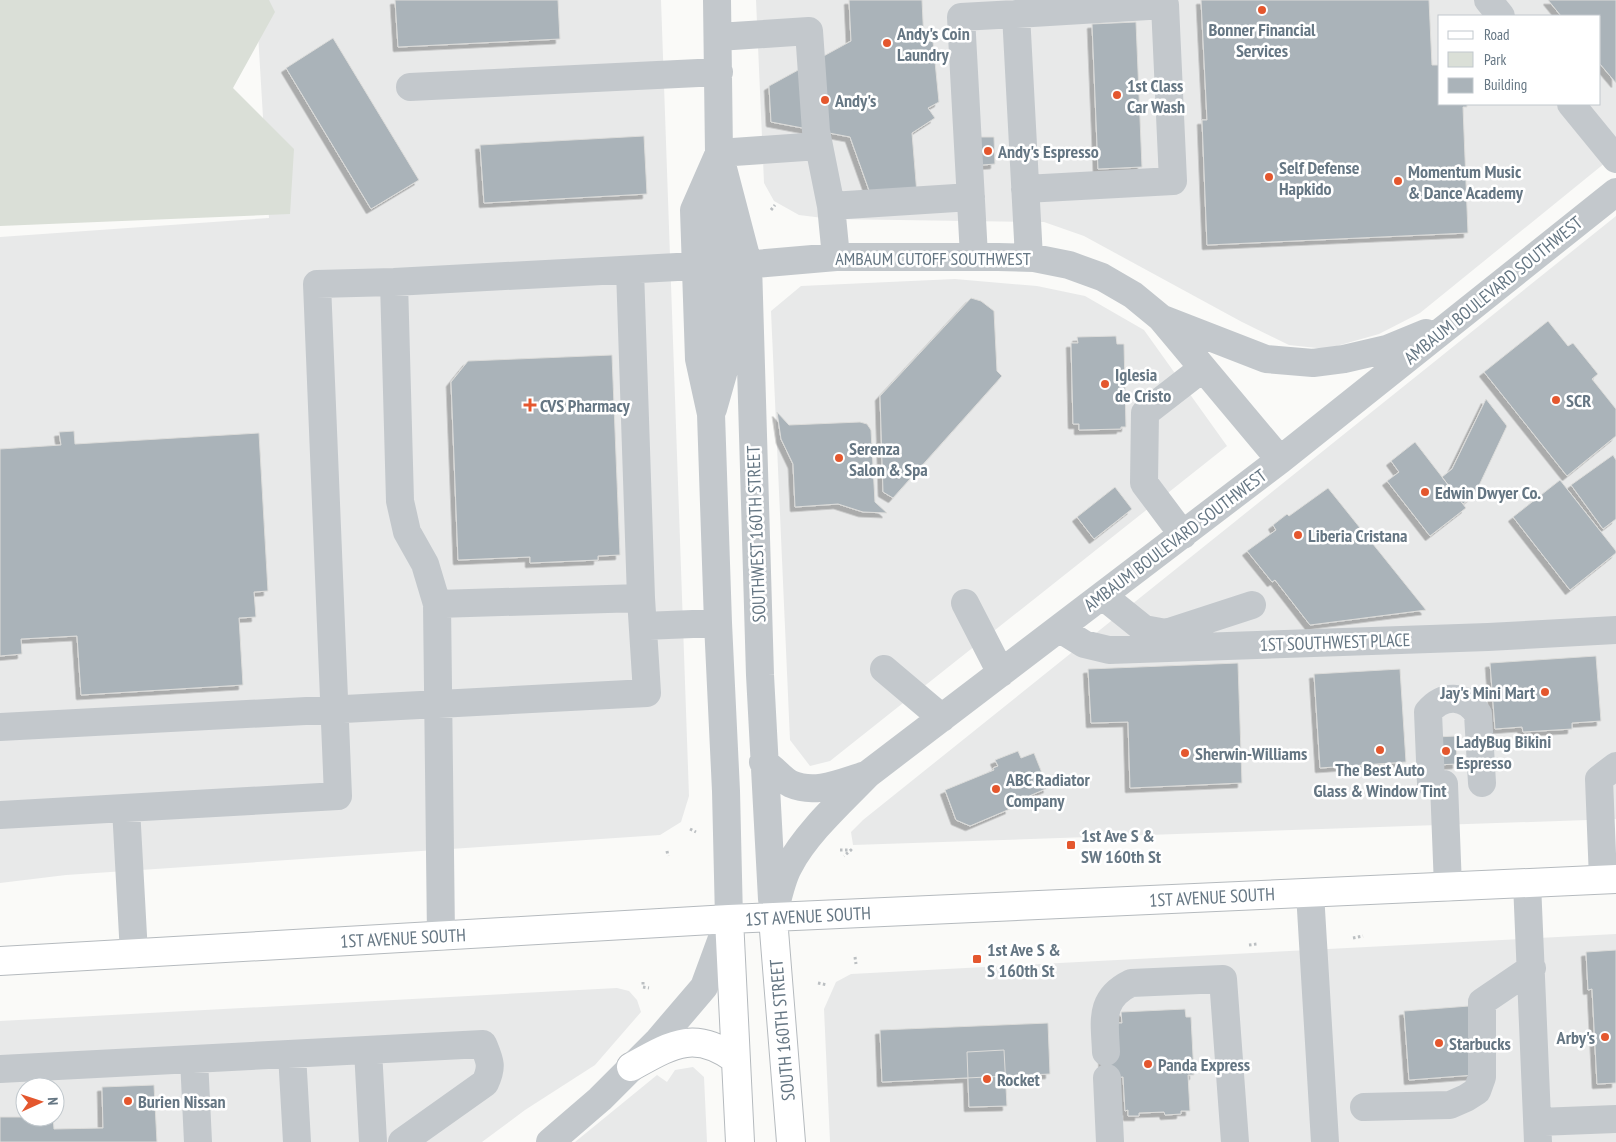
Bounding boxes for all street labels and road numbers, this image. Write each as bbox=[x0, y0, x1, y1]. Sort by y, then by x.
street label: AMBAUM BOULEVARD SOUTHWEST bbox=[1399, 211, 1587, 369]
street label: AMBAUM CUTOFF SOUTHWEST bbox=[835, 247, 1031, 270]
street label: SOUTHWEST 160TH STREET bbox=[741, 445, 771, 623]
street label: AMBAUM BOULEVARD SOUTHWEST bbox=[1079, 464, 1271, 616]
street label: 1ST SOUTHWEST PLACE bbox=[1259, 628, 1411, 656]
street label: 1ST AVENUE SOUTH bbox=[1149, 882, 1275, 912]
street label: 1ST AVENUE SOUTH bbox=[745, 901, 871, 931]
street label: 1ST AVENUE SOUTH bbox=[340, 923, 466, 953]
street label: SOUTH 160TH STREET bbox=[764, 958, 800, 1102]

